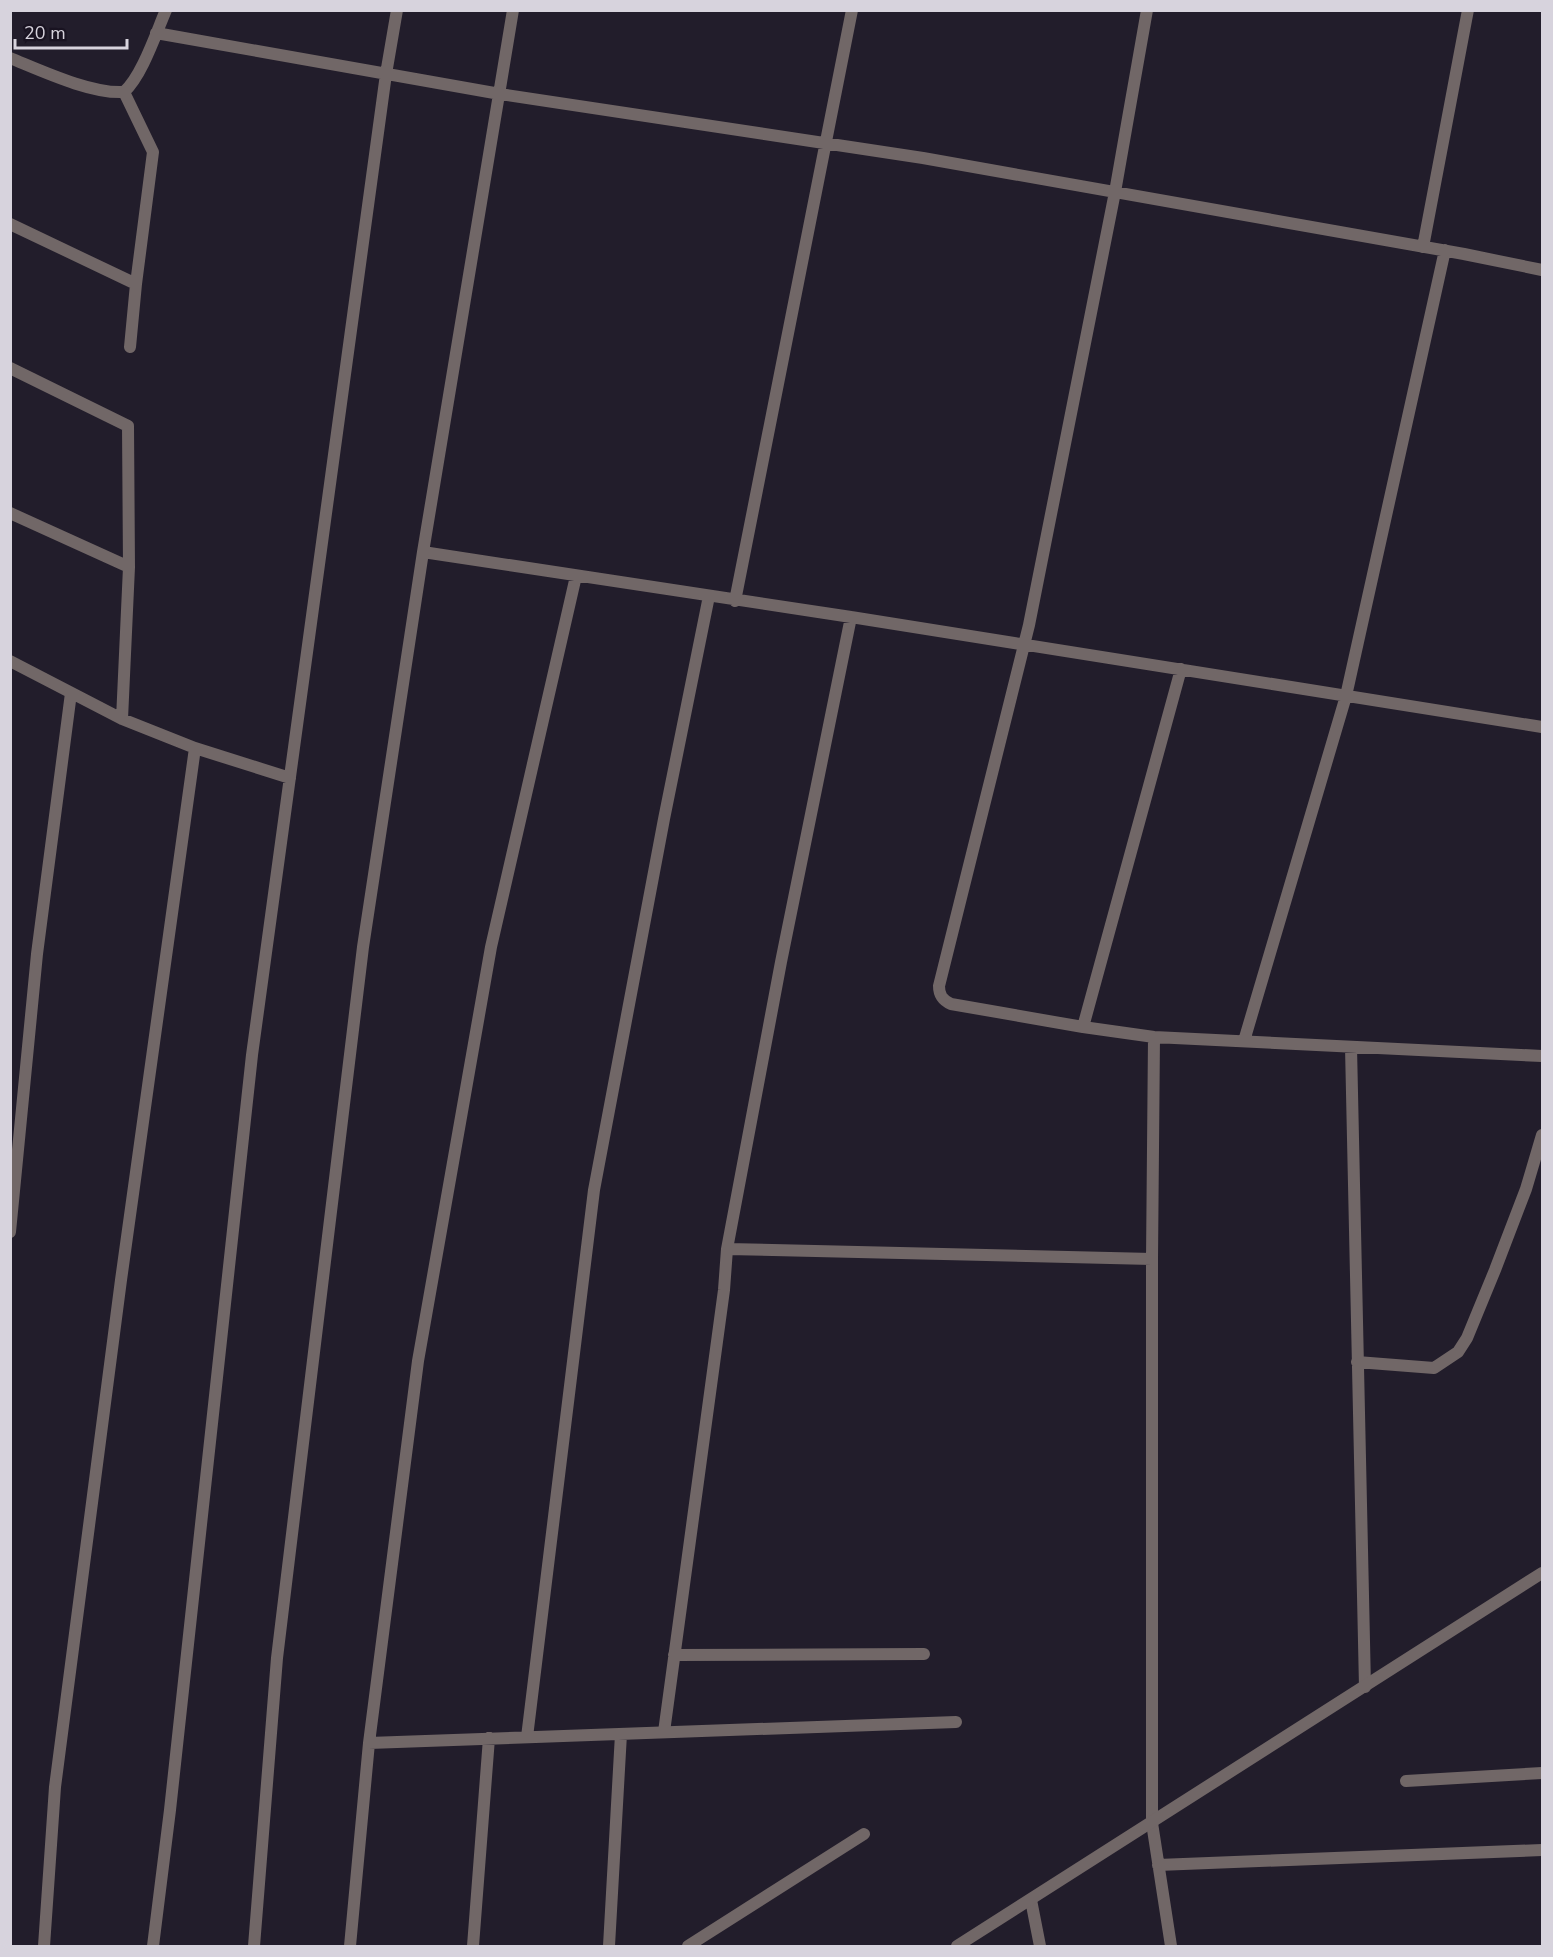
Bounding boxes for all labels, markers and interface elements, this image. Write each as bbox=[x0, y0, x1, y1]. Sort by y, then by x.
scale bar bbox=[15, 12, 128, 50]
text: 20 m bbox=[24, 21, 66, 45]

